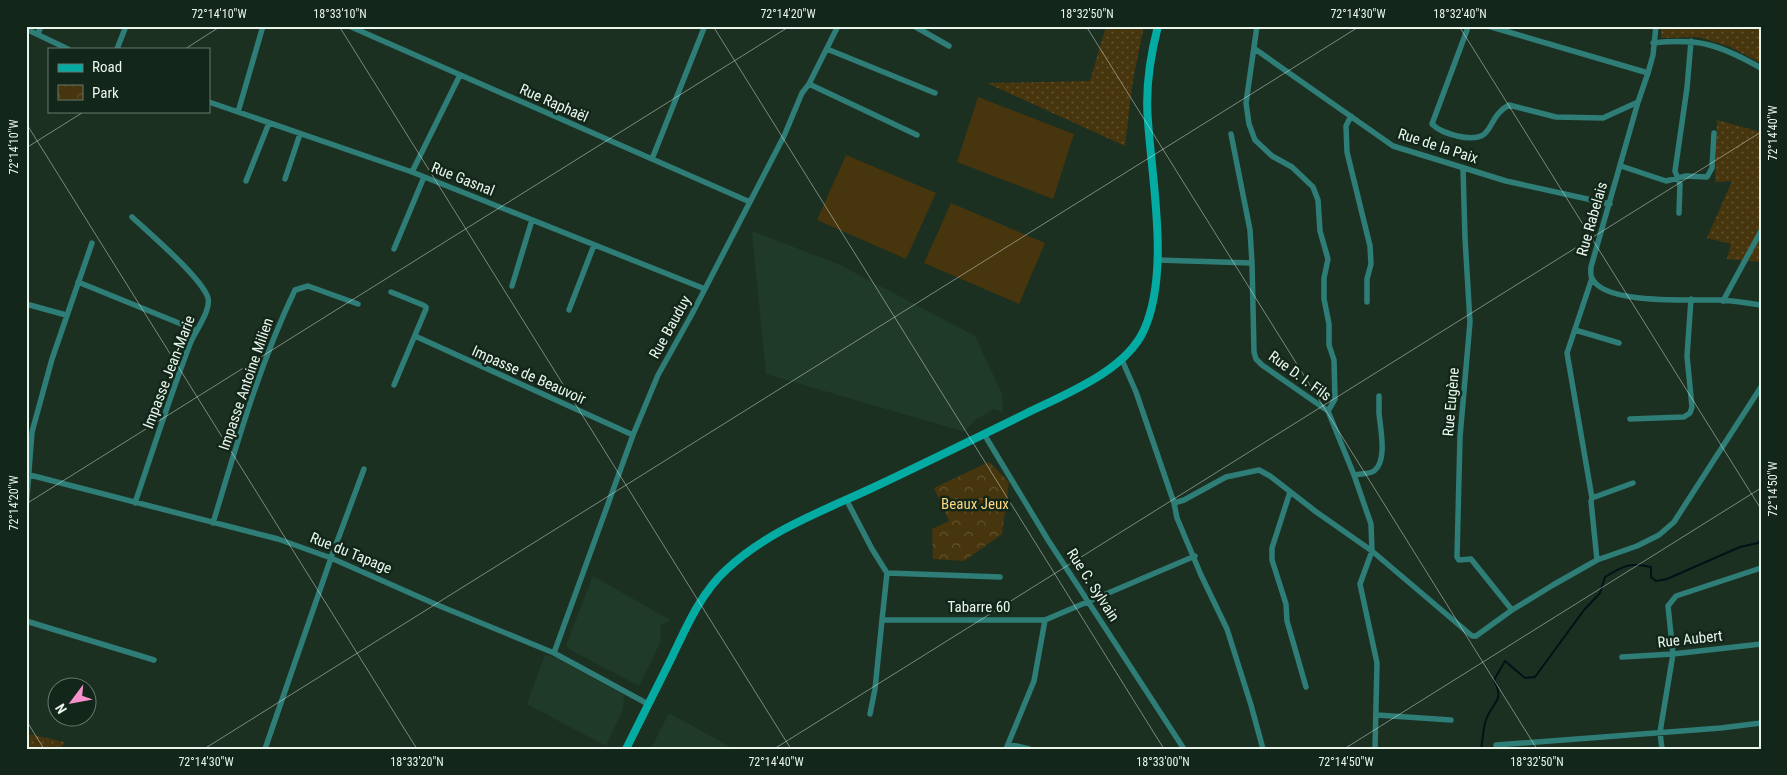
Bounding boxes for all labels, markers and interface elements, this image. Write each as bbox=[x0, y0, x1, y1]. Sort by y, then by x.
text: 72°14'10"W bbox=[191, 7, 247, 21]
text: 18°33'10"N bbox=[313, 7, 367, 21]
text: 72°14'20"W bbox=[760, 7, 816, 21]
text: 18°32'50"N bbox=[1060, 7, 1114, 21]
text: 72°14'30"W bbox=[1330, 7, 1386, 21]
text: 18°32'40"N bbox=[1433, 7, 1487, 21]
legend bbox=[48, 48, 210, 112]
text: Road bbox=[92, 58, 122, 76]
street label: Rue Raphaël bbox=[517, 80, 591, 126]
text: Park bbox=[92, 84, 119, 102]
text: 72°14'40"W bbox=[1766, 105, 1780, 161]
text: 72°14'10"W bbox=[7, 119, 21, 175]
street label: Rue de la Paix bbox=[1396, 125, 1481, 168]
street label: Rue Gasnal bbox=[429, 158, 497, 200]
street label: Rue Rabelais bbox=[1573, 180, 1611, 258]
street label: Rue Bauduy bbox=[645, 292, 695, 362]
street label: Impasse Jean-Marie bbox=[139, 313, 199, 431]
street label: Impasse Antoine Milien bbox=[215, 316, 277, 452]
street label: Impasse de Beauvoir bbox=[469, 342, 589, 408]
street label: Rue D. I. Fils bbox=[1265, 347, 1335, 405]
street label: Rue Eugène bbox=[1439, 367, 1463, 437]
text: 72°14'50"W bbox=[1766, 461, 1780, 517]
text: 72°14'20"W bbox=[7, 475, 21, 531]
park label: Beaux Jeux bbox=[941, 495, 1009, 513]
street label: Rue du Tapage bbox=[307, 528, 395, 578]
street label: Rue C. Sylvain bbox=[1063, 545, 1123, 625]
street label: Tabarre 60 bbox=[947, 598, 1011, 616]
street label: Rue Aubert bbox=[1657, 627, 1723, 651]
north arrow bbox=[48, 678, 98, 728]
text: N bbox=[52, 701, 70, 717]
text: 72°14'30"W bbox=[178, 755, 234, 769]
text: 18°33'20"N bbox=[390, 755, 444, 769]
text: 72°14'40"W bbox=[748, 755, 804, 769]
text: 18°33'00"N bbox=[1136, 755, 1190, 769]
text: 72°14'50"W bbox=[1318, 755, 1374, 769]
text: 18°32'50"N bbox=[1510, 755, 1564, 769]

